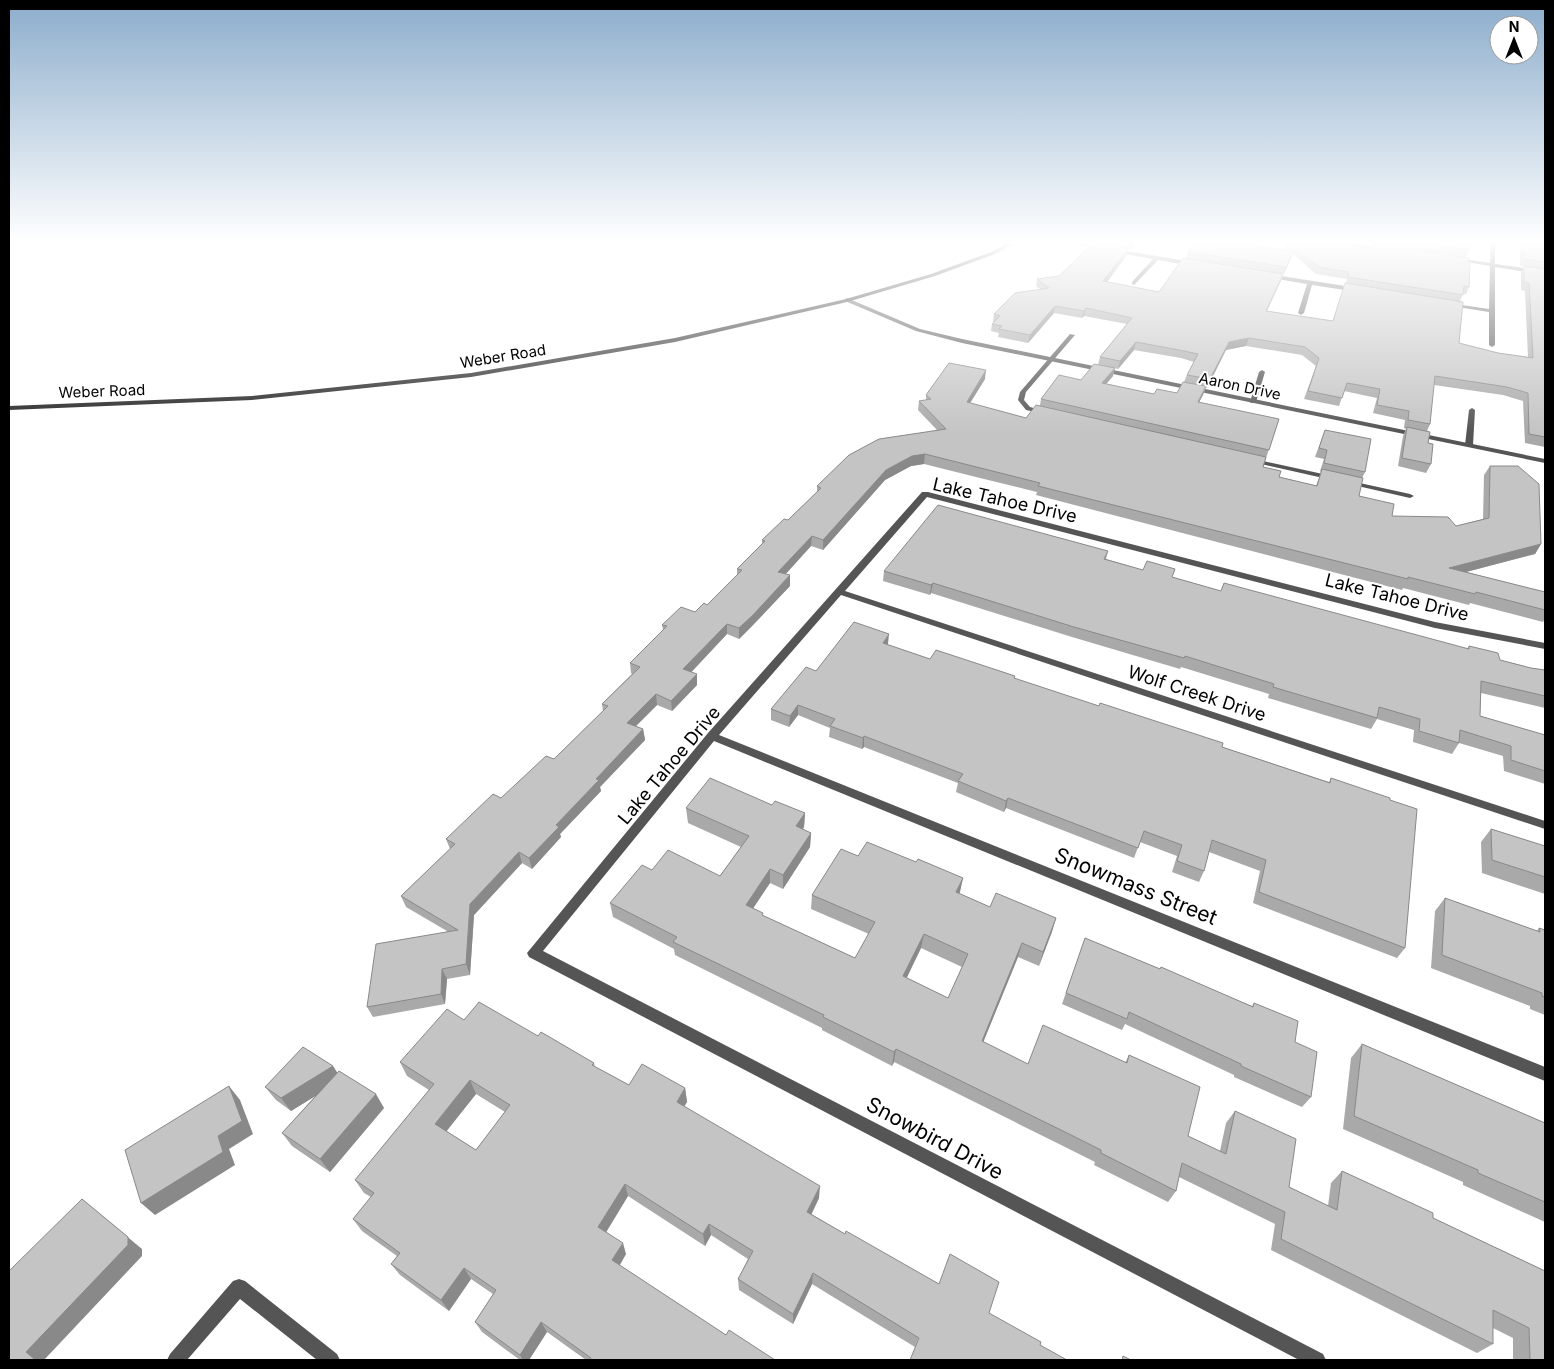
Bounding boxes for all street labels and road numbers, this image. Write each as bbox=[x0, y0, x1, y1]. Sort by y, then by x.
street label: Weber Road bbox=[459, 340, 547, 372]
street label: Aaron Drive bbox=[1197, 368, 1283, 404]
street label: Weber Road bbox=[58, 380, 146, 402]
street label: Lake Tahoe Drive bbox=[931, 473, 1079, 527]
street label: Lake Tahoe Drive bbox=[1323, 569, 1471, 625]
street label: Wolf Creek Drive bbox=[1125, 661, 1269, 725]
street label: Lake Tahoe Drive bbox=[614, 702, 724, 828]
street label: Snowmass Street bbox=[1051, 842, 1221, 930]
street label: Snowbird Drive bbox=[862, 1091, 1008, 1185]

